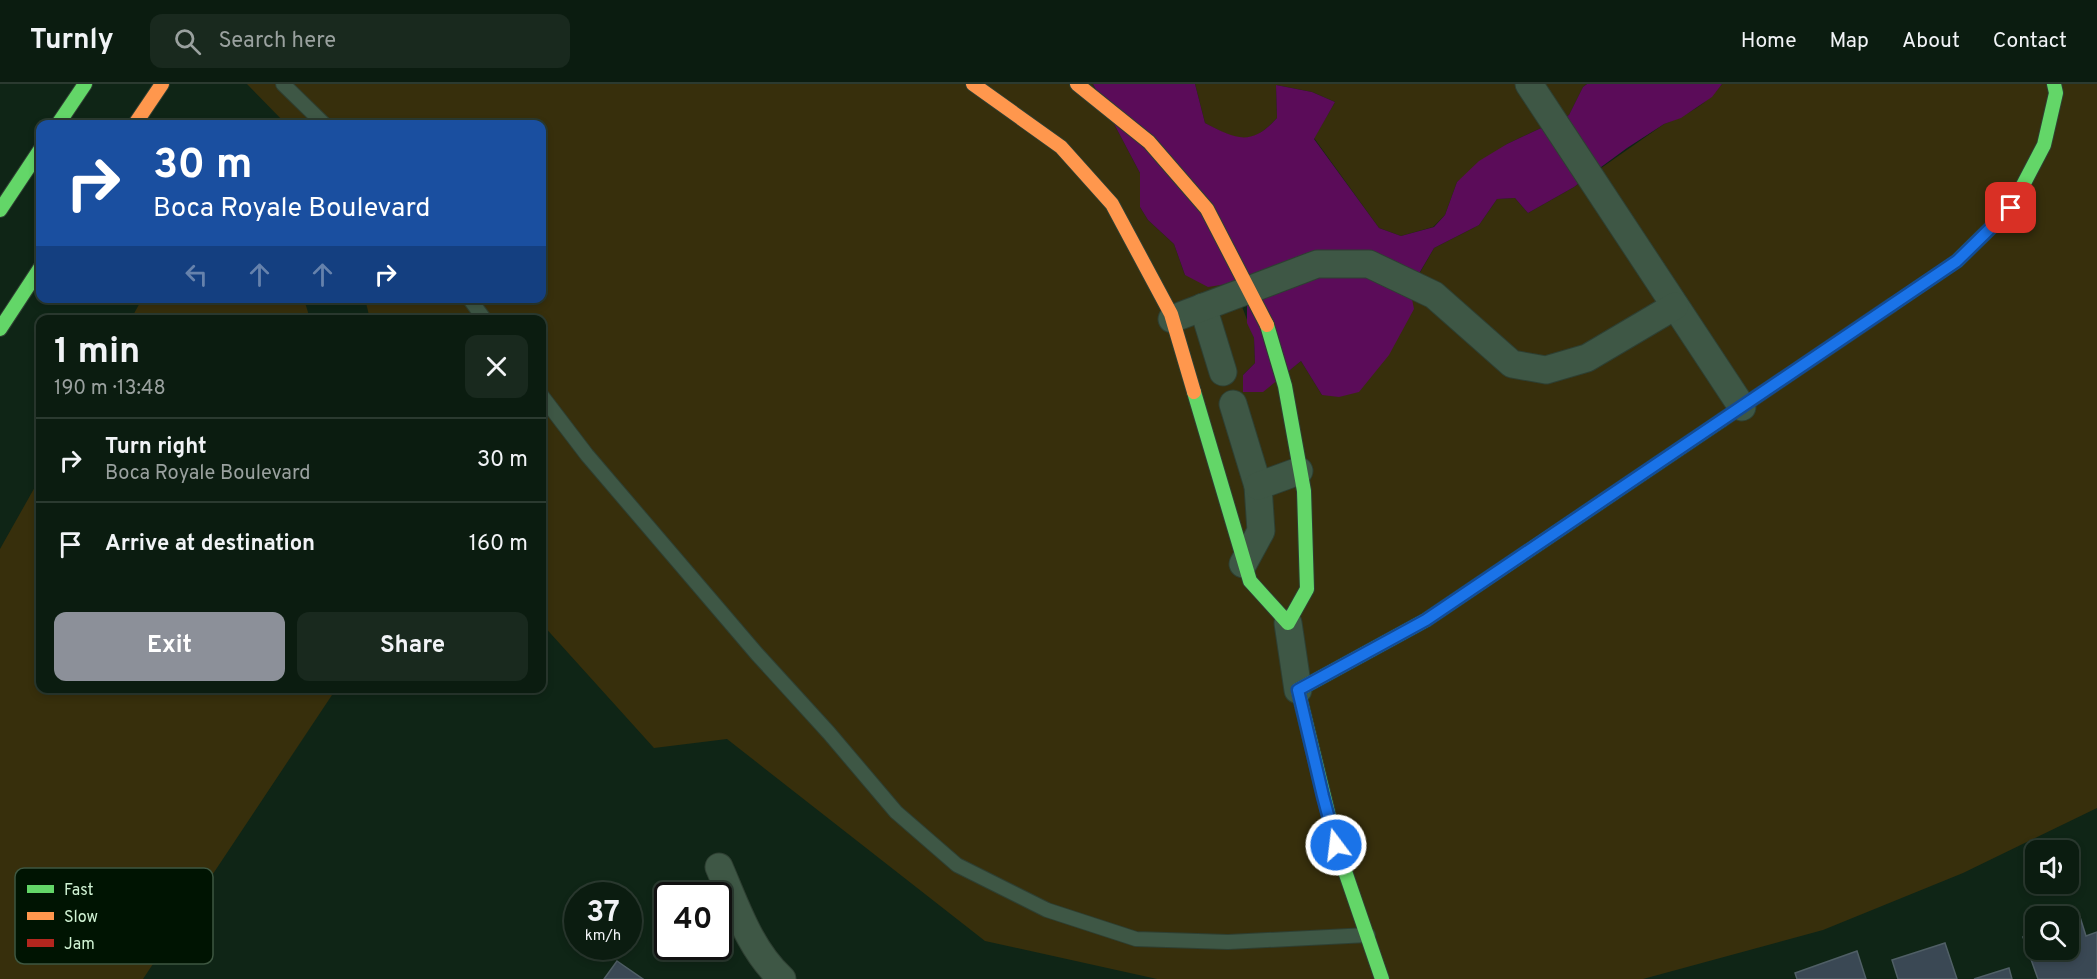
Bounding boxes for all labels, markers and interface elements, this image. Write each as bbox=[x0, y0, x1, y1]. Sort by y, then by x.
search box bbox=[150, 14, 570, 68]
text: Turnly bbox=[30, 23, 114, 59]
icon: search bbox=[171, 25, 204, 58]
text: Search here bbox=[219, 28, 336, 55]
text: Home bbox=[1741, 28, 1797, 55]
text: Map bbox=[1830, 28, 1869, 55]
text: About bbox=[1902, 28, 1960, 55]
text: Contact bbox=[1993, 28, 2067, 55]
text: 30 m bbox=[153, 140, 252, 193]
icon: right bbox=[54, 144, 132, 222]
pin bbox=[1985, 182, 2036, 233]
icon: arrive bbox=[1994, 191, 2027, 224]
text: Boca Royale Boulevard bbox=[153, 192, 430, 226]
icon: left bbox=[180, 258, 213, 291]
icon: ahead bbox=[243, 258, 276, 291]
icon: ahead bbox=[306, 258, 339, 291]
icon: right bbox=[369, 258, 402, 291]
text: 1 min bbox=[54, 330, 140, 376]
button: close bbox=[465, 335, 528, 398]
text: 190 m · 13:48 bbox=[54, 376, 166, 402]
text: Turn right bbox=[105, 434, 207, 461]
icon: right bbox=[54, 444, 87, 477]
text: 30 m bbox=[477, 447, 528, 474]
text: Boca Royale Boulevard bbox=[105, 461, 311, 487]
icon: arrive bbox=[54, 528, 87, 561]
text: Arrive at destination bbox=[105, 531, 315, 558]
text: 160 m bbox=[469, 531, 528, 558]
button: Exit bbox=[54, 612, 285, 681]
button: Share bbox=[297, 612, 528, 681]
position arrow bbox=[1304, 813, 1368, 877]
map controls bbox=[2025, 840, 2079, 960]
button: sound bbox=[2025, 840, 2079, 894]
legend bbox=[15, 868, 213, 964]
text: Fast bbox=[64, 881, 94, 901]
speed limit sign: 40 bbox=[654, 882, 732, 960]
text: 37 bbox=[586, 895, 620, 932]
button: search bbox=[2025, 906, 2079, 960]
text: Slow bbox=[64, 908, 98, 928]
text: km/h bbox=[585, 927, 621, 946]
text: Jam bbox=[64, 935, 95, 955]

